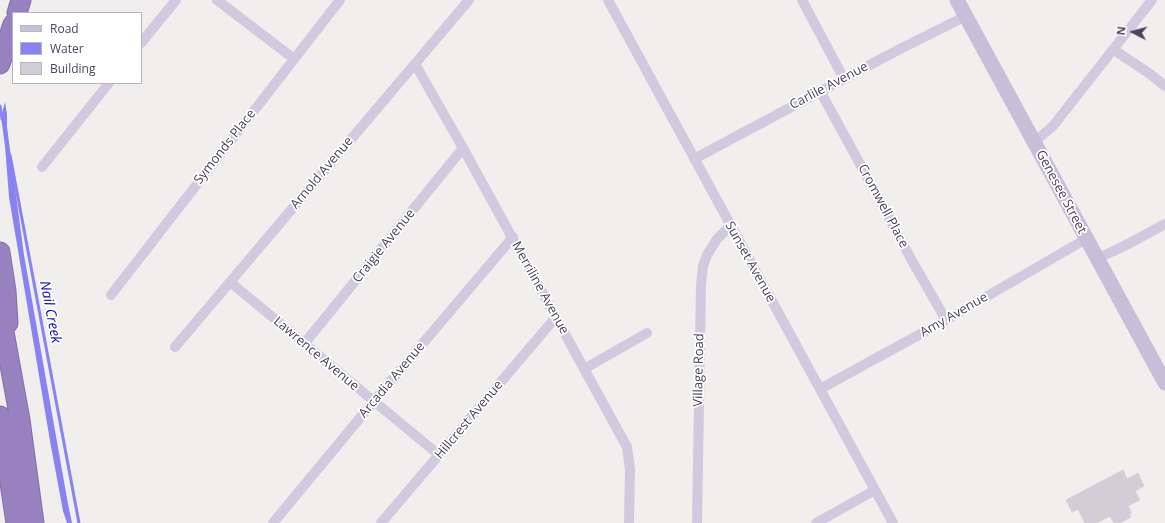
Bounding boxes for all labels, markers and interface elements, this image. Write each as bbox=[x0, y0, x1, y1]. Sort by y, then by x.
legend bbox=[12, 12, 142, 84]
north arrow bbox=[1113, 12, 1153, 52]
text: Road bbox=[50, 20, 79, 37]
text: N bbox=[1113, 25, 1128, 36]
text: Water bbox=[50, 40, 84, 57]
street label: Carlile Avenue bbox=[787, 59, 871, 113]
text: Building bbox=[50, 60, 95, 77]
street label: Symonds Place bbox=[191, 106, 259, 188]
street label: Arnold Avenue bbox=[287, 134, 357, 212]
street label: Genesee Street bbox=[1032, 147, 1090, 237]
street label: Cromwell Place bbox=[854, 161, 912, 251]
street label: Craigie Avenue bbox=[350, 206, 418, 286]
street label: Sunset Avenue bbox=[721, 219, 779, 305]
street label: Merriline Avenue bbox=[508, 239, 572, 337]
water label: Nail Creek bbox=[36, 279, 64, 345]
street label: Amy Avenue bbox=[917, 289, 991, 341]
street label: Lawrence Avenue bbox=[270, 314, 362, 394]
street label: Village Road bbox=[691, 333, 707, 407]
street label: Arcadia Avenue bbox=[356, 339, 428, 421]
street label: Hillcrest Avenue bbox=[432, 378, 506, 462]

